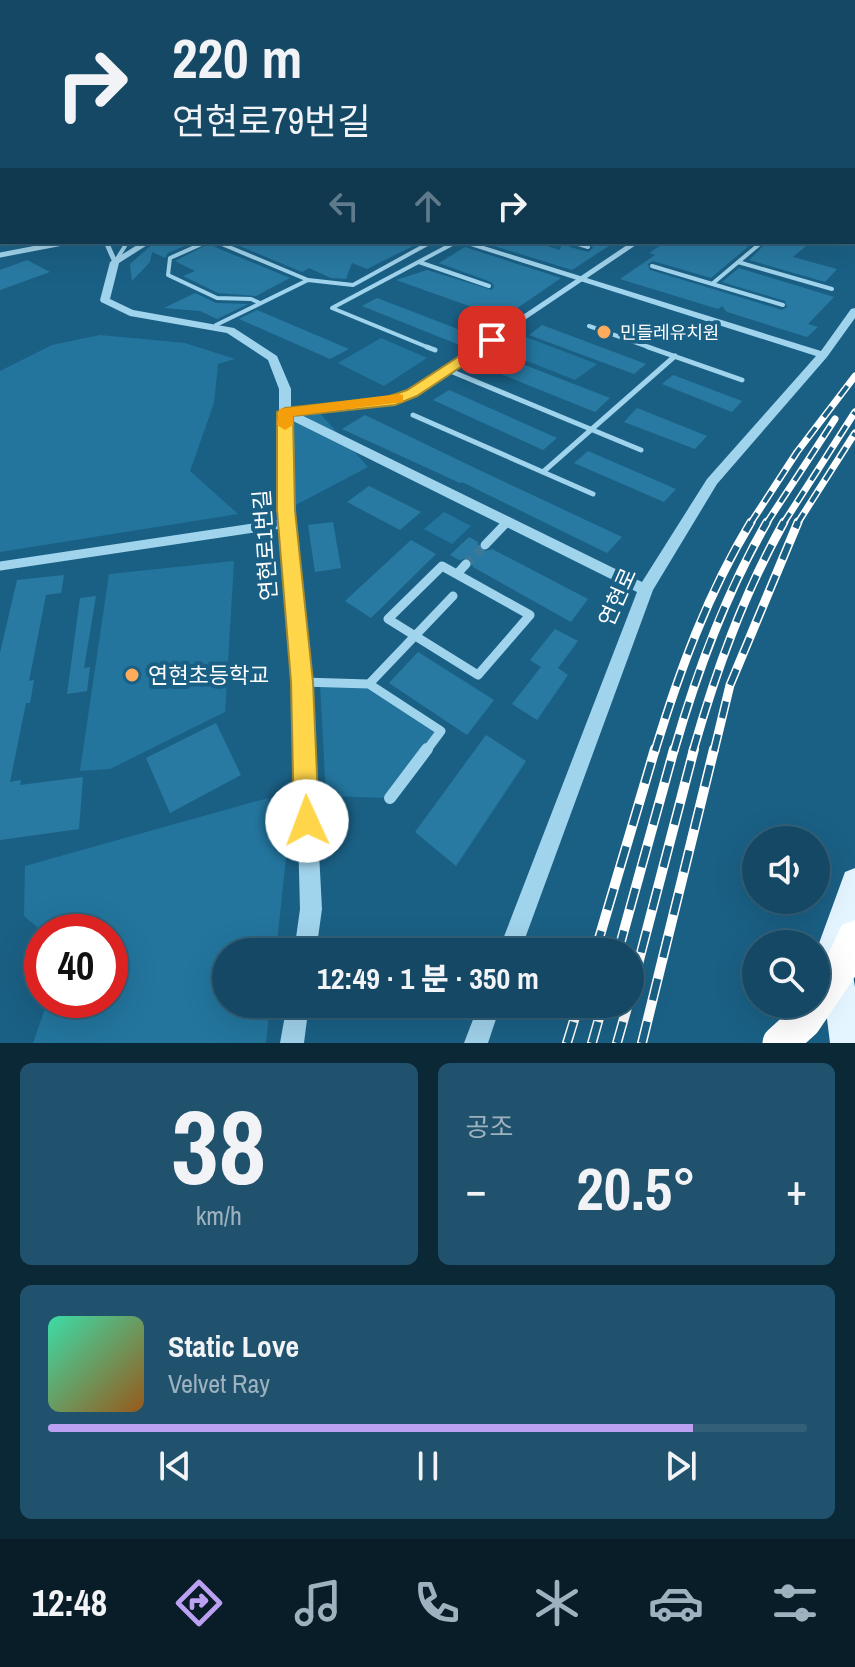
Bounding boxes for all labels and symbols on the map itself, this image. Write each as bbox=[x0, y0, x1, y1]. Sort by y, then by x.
pin bbox=[458, 306, 526, 374]
place label: 민들레유치원 bbox=[620, 320, 719, 345]
marker: 민들레유치원 bbox=[595, 323, 613, 341]
street label: 연현로1번길 bbox=[246, 488, 284, 602]
street label: 연현로 bbox=[591, 563, 643, 631]
place label: 연현초등학교 bbox=[148, 660, 269, 690]
marker: 연현초등학교 bbox=[123, 666, 141, 684]
position arrow bbox=[265, 779, 349, 863]
speed limit sign: 40 bbox=[24, 914, 128, 1018]

